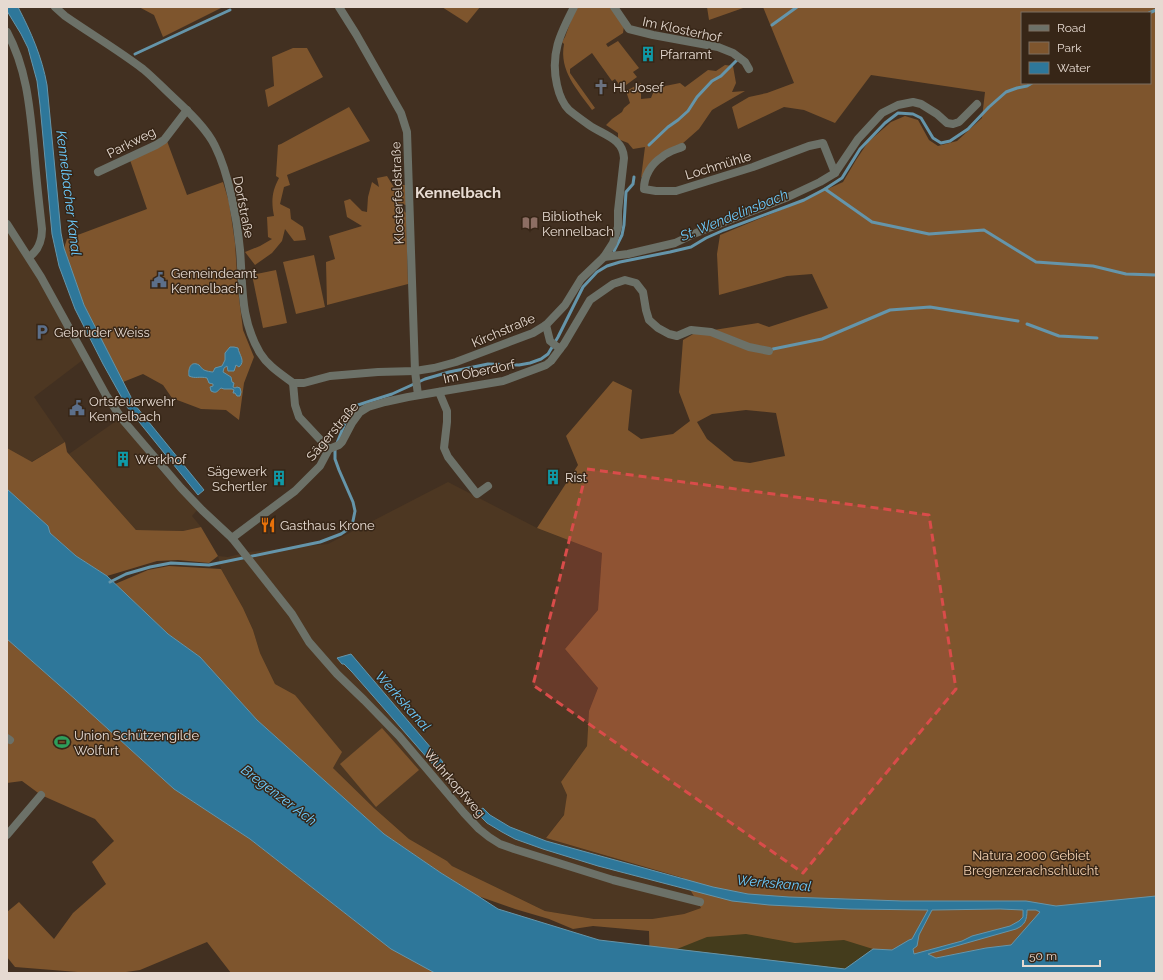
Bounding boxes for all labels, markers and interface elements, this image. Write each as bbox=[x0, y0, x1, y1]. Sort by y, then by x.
legend bbox=[1021, 12, 1151, 84]
street label: Im Klosterhof bbox=[641, 14, 723, 45]
text: Road bbox=[1057, 21, 1086, 35]
text: Park bbox=[1057, 41, 1082, 55]
building icon: Pfarramt bbox=[639, 45, 657, 63]
place label: Pfarramt bbox=[660, 47, 712, 62]
text: Water bbox=[1057, 61, 1091, 75]
church icon: Hl. Josef bbox=[592, 78, 610, 96]
place label: Hl. Josef bbox=[613, 80, 664, 95]
street label: Parkweg bbox=[104, 124, 158, 161]
water label: Kennelbacher Kanal bbox=[53, 129, 85, 257]
street label: Klosterfeldstraße bbox=[388, 141, 407, 245]
street label: Lochmühle bbox=[683, 148, 753, 183]
street label: Dorfstraße bbox=[230, 175, 257, 240]
district label: Kennelbach bbox=[415, 184, 501, 202]
water label: St. Wendelinsbach bbox=[677, 186, 791, 244]
place label: Bibliothek Kennelbach bbox=[542, 209, 614, 239]
library icon: Bibliothek Kennelbach bbox=[521, 214, 539, 232]
place label: Gemeindeamt Kennelbach bbox=[171, 266, 258, 296]
public building icon: Gemeindeamt Kennelbach bbox=[150, 271, 168, 289]
street label: Kirchstraße bbox=[469, 310, 537, 351]
parking icon: Gebrüder Weiss bbox=[33, 323, 51, 341]
place label: Gebrüder Weiss bbox=[54, 325, 150, 340]
street label: Im Oberdorf bbox=[442, 356, 517, 386]
place label: Ortsfeuerwehr Kennelbach bbox=[89, 394, 176, 424]
public building icon: Ortsfeuerwehr Kennelbach bbox=[68, 399, 86, 417]
street label: Sägerstraße bbox=[303, 399, 362, 464]
building icon: Werkhof bbox=[114, 450, 132, 468]
place label: Werkhof bbox=[135, 452, 187, 467]
place label: Sägewerk Schertler bbox=[207, 464, 267, 494]
building icon: Rist bbox=[544, 468, 562, 486]
building icon: Sägewerk Schertler bbox=[270, 469, 288, 487]
place label: Rist bbox=[565, 470, 588, 485]
restaurant icon: Gasthaus Krone bbox=[259, 516, 277, 534]
place label: Gasthaus Krone bbox=[280, 518, 375, 533]
water label: Werkskanal bbox=[372, 668, 434, 735]
place label: Union Schützengilde Wolfurt bbox=[74, 728, 199, 758]
sports icon: Union Schützengilde Wolfurt bbox=[53, 733, 71, 751]
street label: Wuhrkopfweg bbox=[421, 746, 488, 820]
water label: Bregenzer Ach bbox=[238, 761, 320, 829]
park label: Natura 2000 Gebiet Bregenzerachschlucht bbox=[963, 848, 1099, 878]
water label: Werkskanal bbox=[736, 872, 812, 894]
scale bar bbox=[1023, 942, 1100, 968]
text: 50 m bbox=[1029, 949, 1057, 963]

